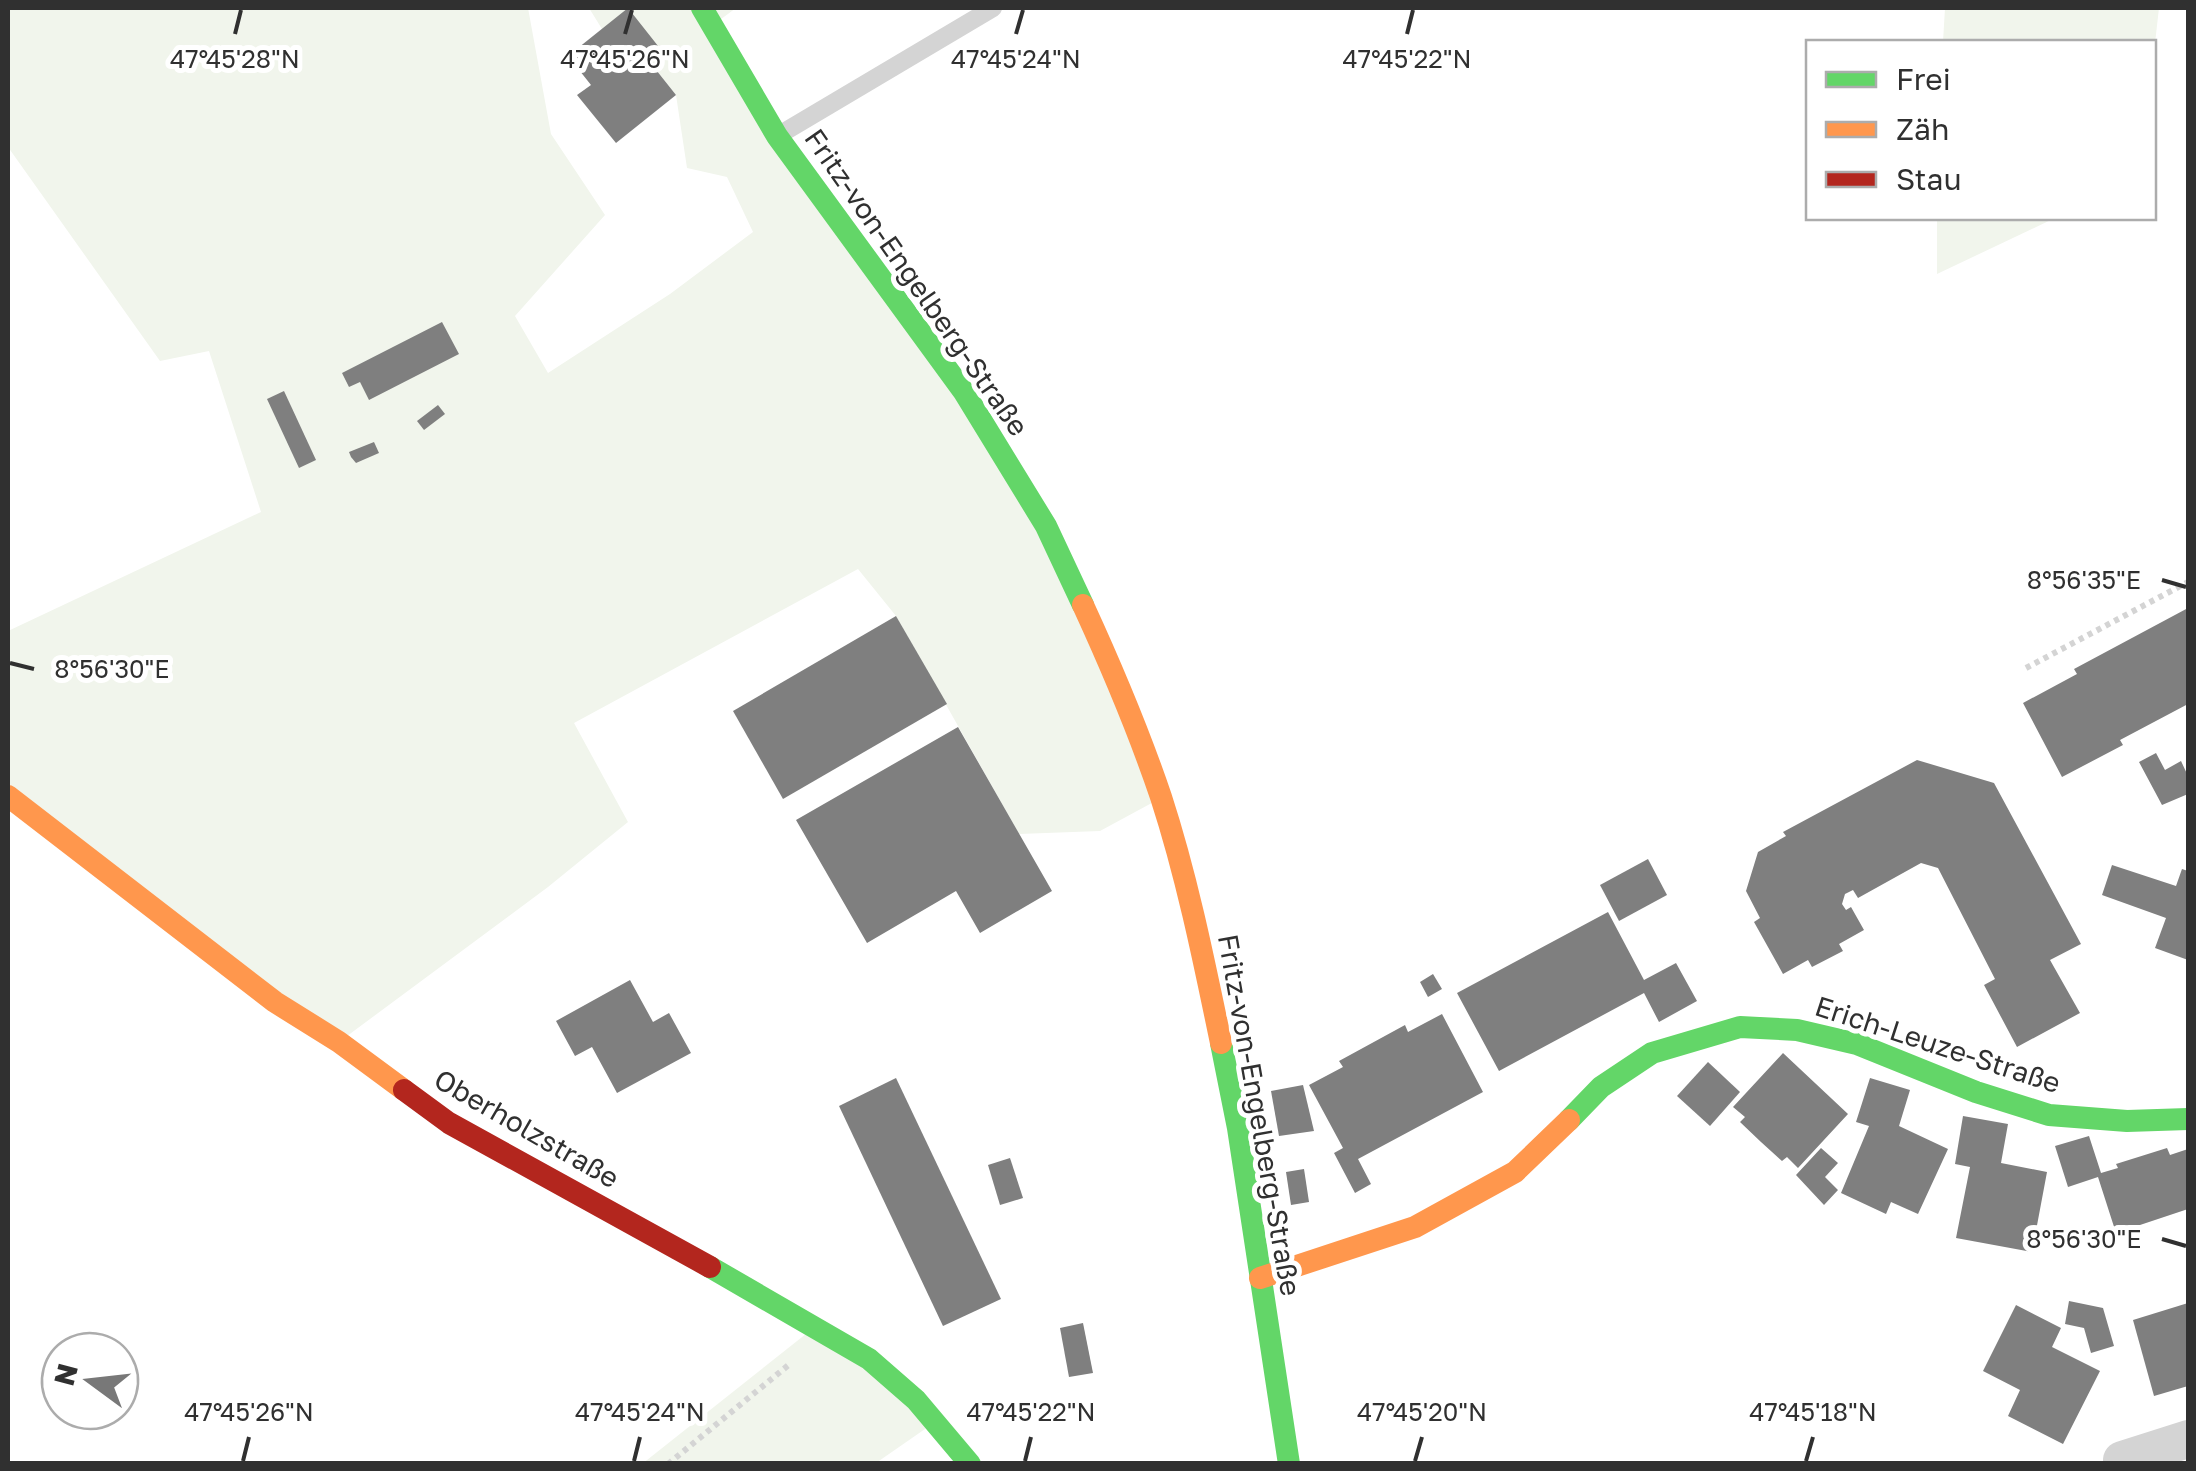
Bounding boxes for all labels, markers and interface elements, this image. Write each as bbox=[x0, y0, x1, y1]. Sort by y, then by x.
legend bbox=[1806, 40, 2156, 220]
text: 47°45'28"N bbox=[170, 43, 300, 74]
text: 47°45'26"N bbox=[560, 43, 690, 74]
text: 47°45'24"N bbox=[951, 43, 1081, 74]
text: 47°45'22"N bbox=[1342, 43, 1472, 74]
text: Frei bbox=[1896, 61, 1951, 97]
text: Zäh bbox=[1896, 111, 1949, 147]
street label: Fritz-von-Engelberg-Straße bbox=[798, 122, 1036, 442]
text: Stau bbox=[1896, 161, 1962, 197]
text: 8°56'35"E bbox=[2027, 564, 2141, 595]
text: 8°56'30"E bbox=[54, 653, 170, 684]
street label: Fritz-von-Engelberg-Straße bbox=[1212, 932, 1308, 1298]
street label: Erich-Leuze-Straße bbox=[1811, 989, 2065, 1099]
street label: Oberholzstraße bbox=[429, 1062, 625, 1194]
text: 8°56'30"E bbox=[2026, 1223, 2142, 1254]
north arrow bbox=[40, 1331, 140, 1431]
text: N bbox=[47, 1360, 84, 1389]
text: 47°45'26"N bbox=[184, 1396, 314, 1427]
text: 47°45'24"N bbox=[575, 1396, 705, 1427]
text: 47°45'22"N bbox=[966, 1396, 1096, 1427]
text: 47°45'20"N bbox=[1357, 1396, 1487, 1427]
text: 47°45'18"N bbox=[1749, 1396, 1877, 1427]

